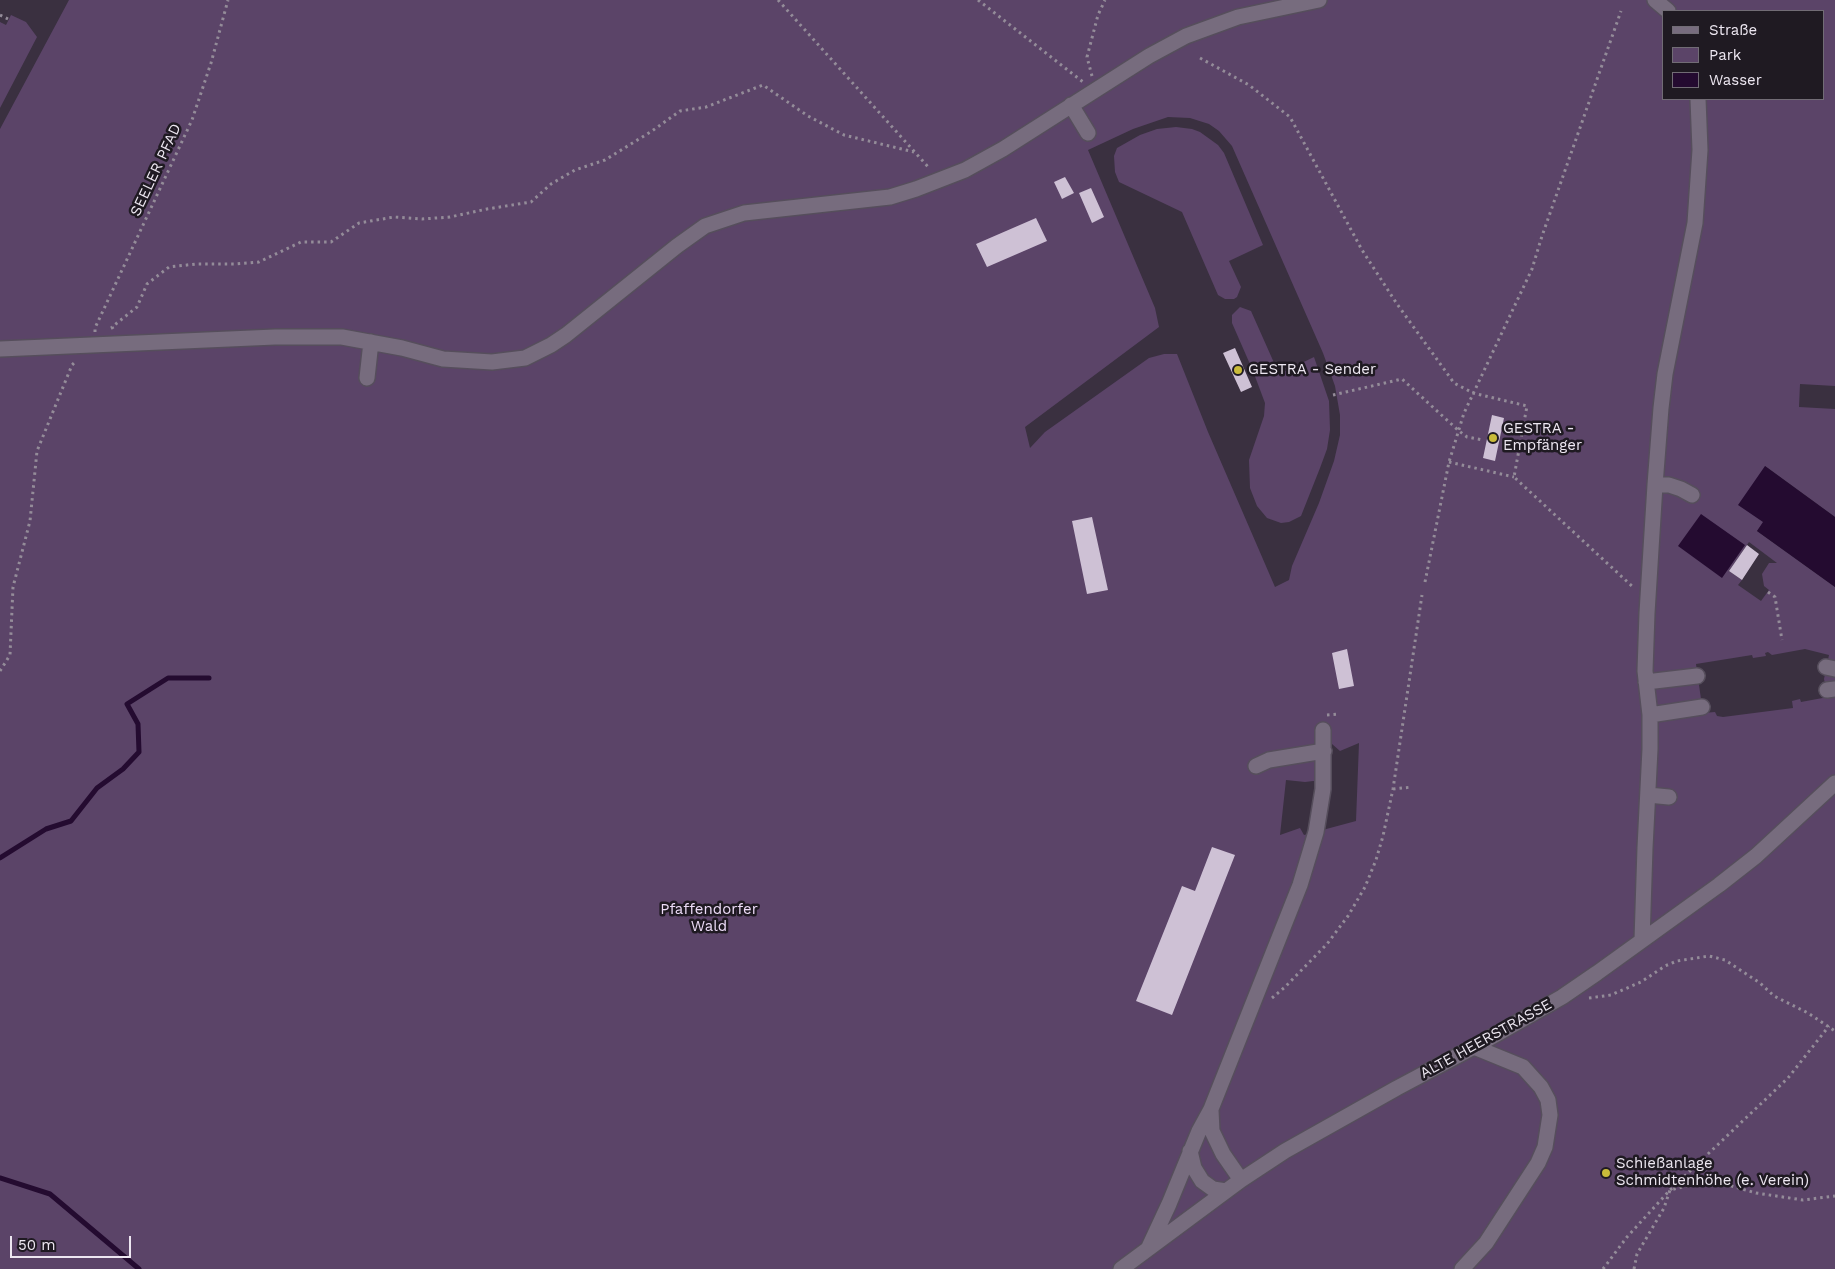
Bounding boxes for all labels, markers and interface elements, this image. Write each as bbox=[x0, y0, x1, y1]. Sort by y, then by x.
legend bbox=[1662, 10, 1825, 100]
text: Straße bbox=[1709, 21, 1757, 39]
text: Park bbox=[1709, 46, 1741, 64]
text: Wasser bbox=[1709, 71, 1762, 89]
street label: SEELER PFAD bbox=[127, 121, 185, 219]
place label: GESTRA - Sender bbox=[1248, 361, 1376, 379]
marker: GESTRA - Sender bbox=[1232, 364, 1244, 376]
place label: GESTRA - Empfänger bbox=[1503, 420, 1582, 455]
marker: GESTRA - Empfänger bbox=[1487, 432, 1499, 444]
park label: Pfaffendorfer Wald bbox=[660, 901, 758, 936]
street label: ALTE HEERSTRASSE bbox=[1417, 995, 1555, 1083]
place label: Schießanlage Schmidtenhöhe (e. Verein) bbox=[1616, 1155, 1809, 1190]
marker: Schießanlage Schmidtenhöhe (e. Verein) bbox=[1600, 1167, 1612, 1179]
scale bar bbox=[12, 1226, 134, 1258]
text: 50 m bbox=[18, 1236, 55, 1254]

